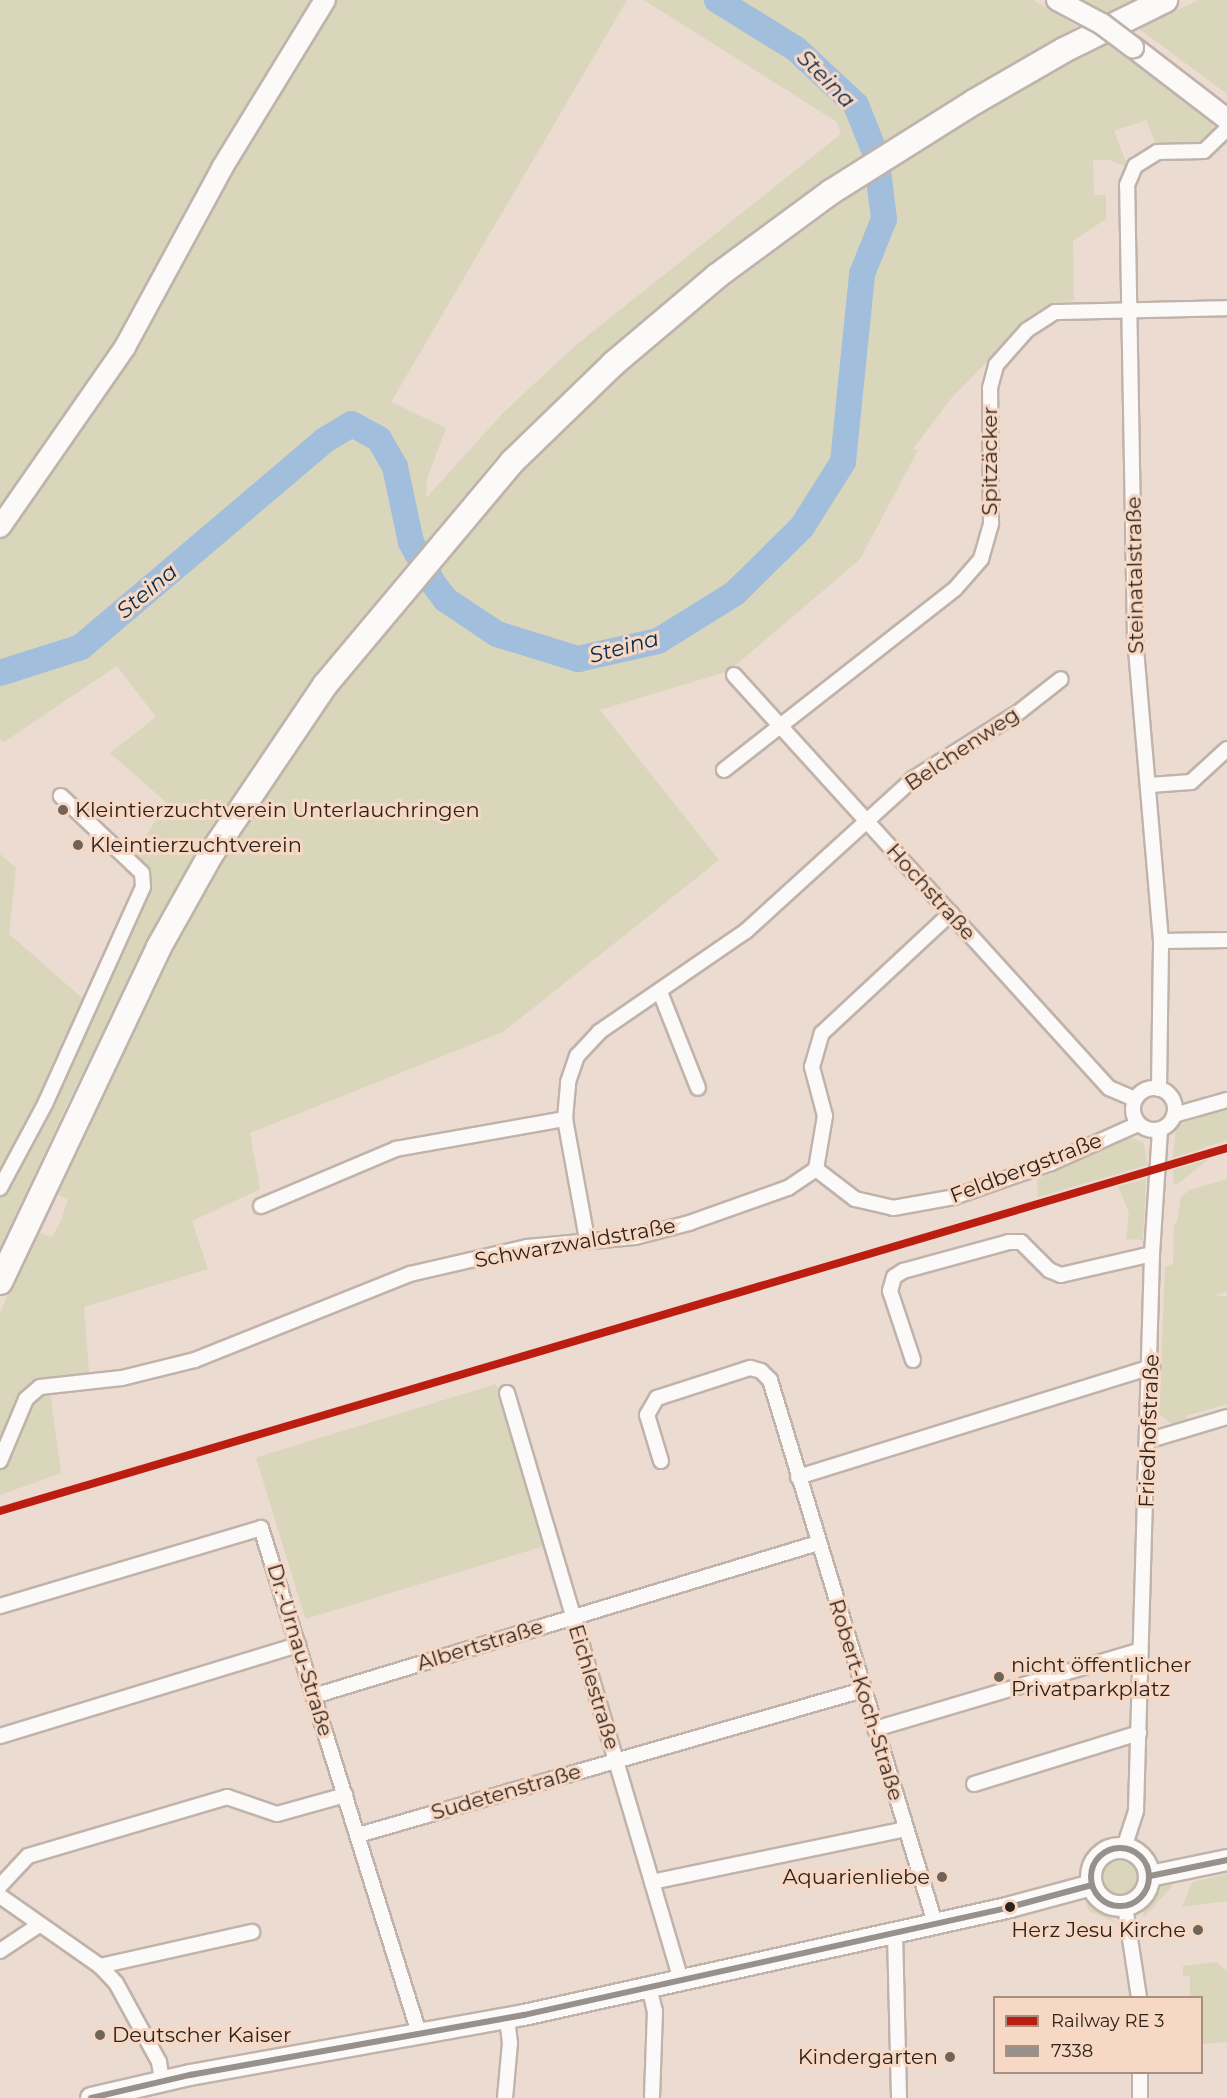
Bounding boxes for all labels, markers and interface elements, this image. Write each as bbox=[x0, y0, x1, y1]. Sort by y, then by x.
water label: Steina bbox=[792, 45, 860, 113]
street label: Spitzäcker bbox=[977, 406, 1003, 516]
street label: Steinatalstraße bbox=[1121, 496, 1149, 654]
water label: Steina bbox=[111, 558, 183, 624]
water label: Steina bbox=[586, 625, 662, 669]
street label: Belchenweg bbox=[900, 702, 1024, 796]
place label: Kleintierzuchtverein Unterlauchringen bbox=[75, 797, 480, 823]
marker: Kleintierzuchtverein Unterlauchringen bbox=[56, 803, 70, 817]
place label: Kleintierzuchtverein bbox=[90, 832, 302, 858]
marker: Kleintierzuchtverein bbox=[71, 838, 85, 852]
street label: Hochstraße bbox=[881, 838, 981, 946]
street label: Feldbergstraße bbox=[947, 1127, 1105, 1209]
street label: Schwarzwaldstraße bbox=[473, 1213, 677, 1273]
street label: Friedhofstraße bbox=[1134, 1354, 1164, 1508]
street label: Dr.-Urnau-Straße bbox=[262, 1561, 338, 1739]
street label: Robert-Koch-Straße bbox=[823, 1596, 909, 1804]
street label: Albertstraße bbox=[414, 1614, 546, 1676]
street label: Eichlestraße bbox=[563, 1621, 625, 1753]
place label: nicht öffentlicher Privatparkplatz bbox=[1011, 1652, 1192, 1702]
marker: nicht öffentlicher Privatparkplatz bbox=[992, 1670, 1006, 1684]
street label: Sudetenstraße bbox=[428, 1759, 584, 1825]
place label: Aquarienliebe bbox=[783, 1864, 930, 1890]
marker: Aquarienliebe bbox=[935, 1870, 949, 1884]
unlabelled marker bbox=[1004, 1901, 1016, 1913]
place label: Herz Jesu Kirche bbox=[1011, 1917, 1186, 1943]
marker: Herz Jesu Kirche bbox=[1191, 1923, 1205, 1937]
legend bbox=[993, 1996, 1203, 2074]
text: Railway RE 3 bbox=[1051, 2010, 1164, 2032]
place label: Deutscher Kaiser bbox=[112, 2022, 291, 2048]
marker: Deutscher Kaiser bbox=[93, 2028, 107, 2042]
text: 7338 bbox=[1051, 2040, 1093, 2062]
place label: Kindergarten bbox=[798, 2044, 938, 2070]
marker: Kindergarten bbox=[943, 2050, 957, 2064]

